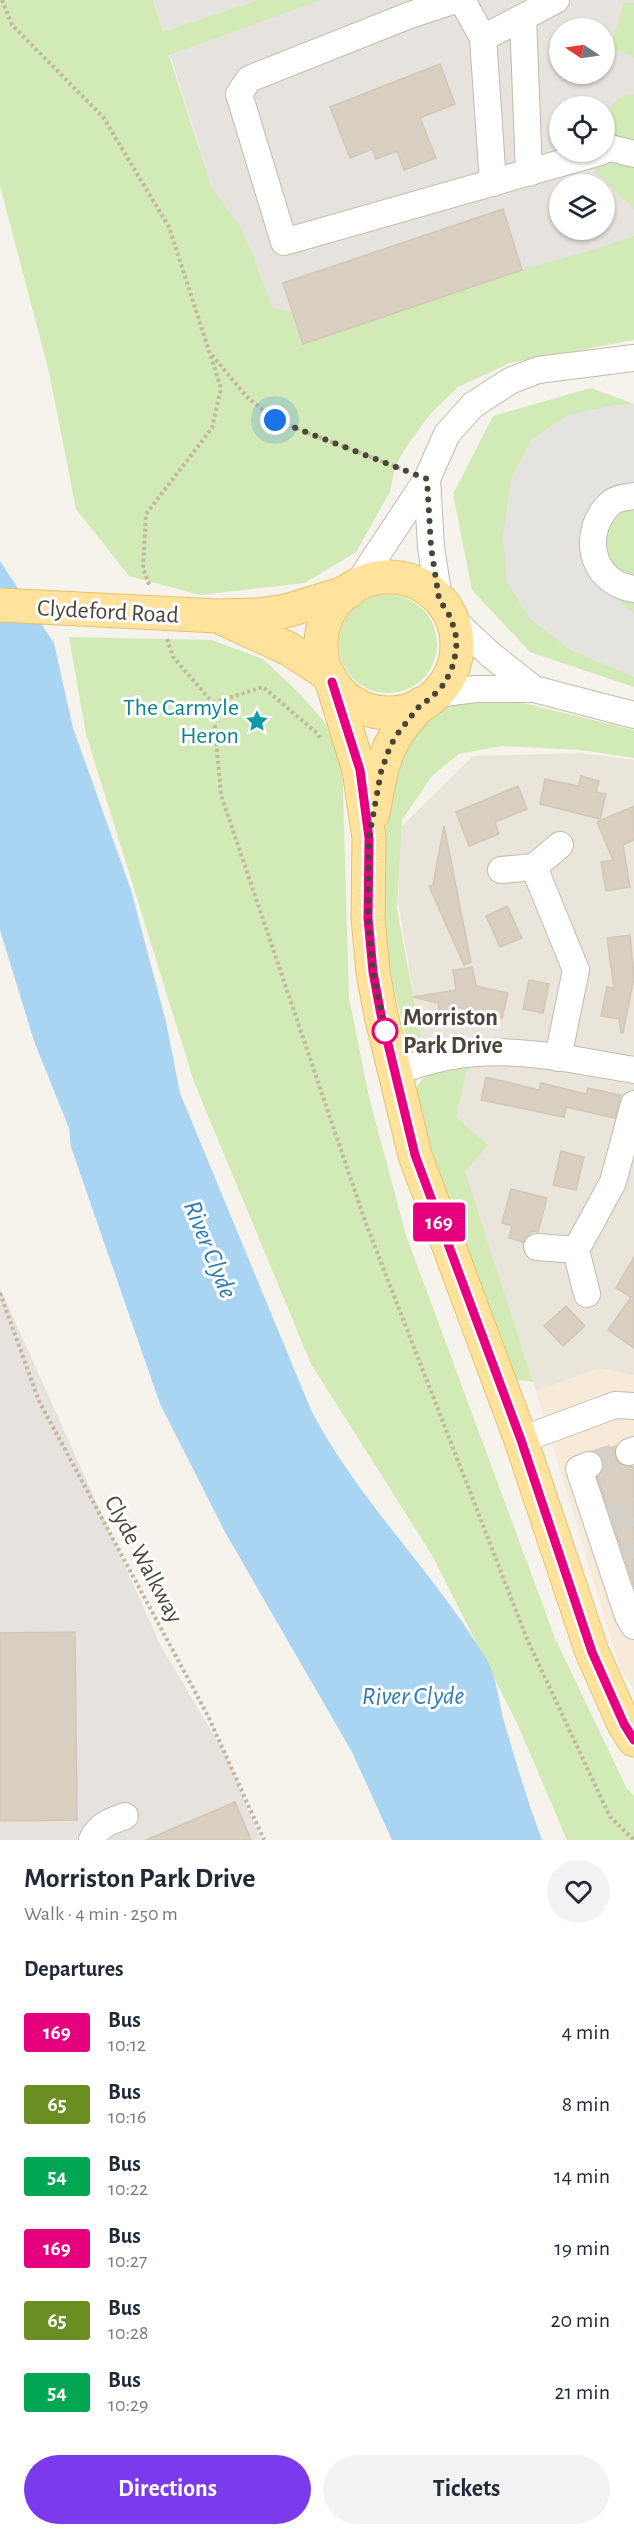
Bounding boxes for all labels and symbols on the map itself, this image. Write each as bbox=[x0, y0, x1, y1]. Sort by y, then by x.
north arrow bbox=[549, 18, 615, 84]
your location bbox=[260, 405, 290, 435]
street label: Clydeford Road bbox=[36, 596, 180, 628]
place label: The Carmyle Heron bbox=[123, 696, 239, 748]
place icon: The Carmyle Heron bbox=[244, 708, 270, 734]
place label: Morriston Park Drive bbox=[403, 1006, 503, 1058]
marker: Morriston Park Drive bbox=[372, 1018, 398, 1044]
water label: River Clyde bbox=[179, 1197, 241, 1302]
line badge: 169 bbox=[404, 1202, 474, 1242]
street label: Clyde Walkway bbox=[100, 1492, 187, 1627]
water label: River Clyde bbox=[362, 1683, 465, 1709]

